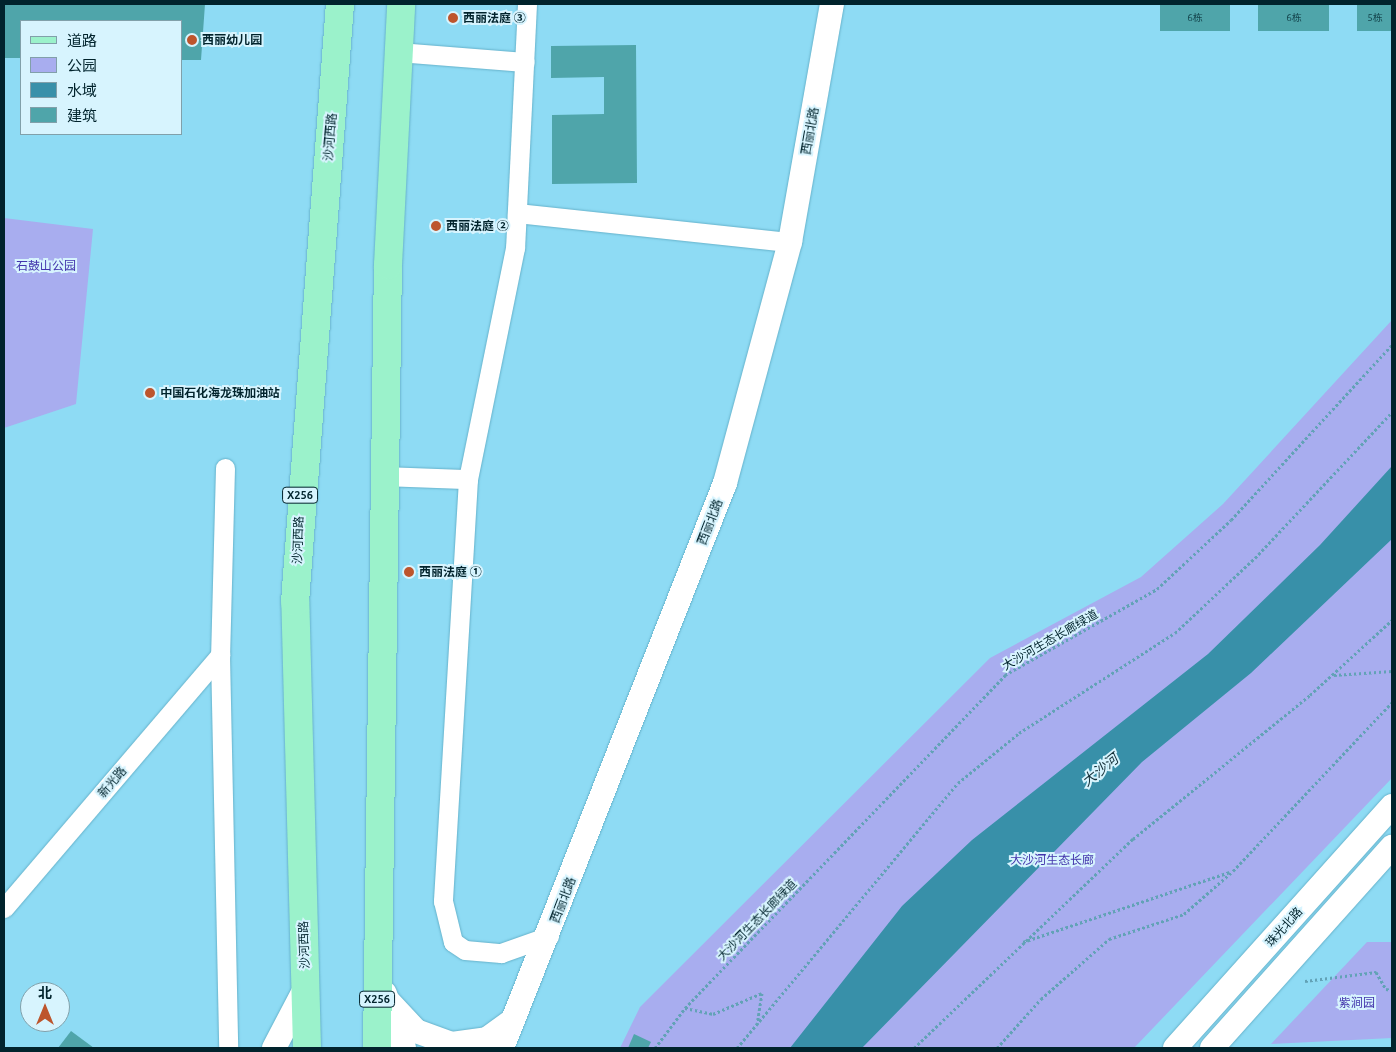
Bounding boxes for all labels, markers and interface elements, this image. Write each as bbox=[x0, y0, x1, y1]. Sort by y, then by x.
place label: 西丽法庭 ③ bbox=[463, 11, 526, 25]
marker: 西丽法庭 ③ bbox=[447, 12, 459, 24]
house number: 6栋 bbox=[1187, 12, 1203, 24]
house number: 6栋 bbox=[1286, 12, 1302, 24]
house number: 5栋 bbox=[1367, 12, 1383, 24]
legend bbox=[20, 20, 182, 135]
text: 道路 bbox=[67, 32, 97, 49]
place label: 西丽幼儿园 bbox=[202, 33, 262, 47]
marker: 西丽幼儿园 bbox=[186, 34, 198, 46]
text: 公园 bbox=[67, 57, 97, 74]
text: 水域 bbox=[67, 82, 97, 99]
street label: 西丽北路 bbox=[799, 106, 821, 156]
text: 建筑 bbox=[67, 107, 97, 124]
street label: 沙河西路 bbox=[321, 112, 339, 162]
place label: 西丽法庭 ② bbox=[446, 219, 509, 233]
marker: 西丽法庭 ② bbox=[430, 220, 442, 232]
park label: 石鼓山公园 bbox=[16, 259, 76, 273]
place label: 中国石化海龙珠加油站 bbox=[160, 386, 280, 400]
marker: 中国石化海龙珠加油站 bbox=[144, 387, 156, 399]
road number: X256 bbox=[281, 486, 319, 504]
street label: 西丽北路 bbox=[695, 497, 725, 547]
street label: 沙河西路 bbox=[290, 516, 306, 564]
place label: 西丽法庭 ① bbox=[419, 565, 482, 579]
marker: 西丽法庭 ① bbox=[403, 566, 415, 578]
street label: 大沙河生态长廊绿道 bbox=[1000, 607, 1100, 673]
water label: 大沙河 bbox=[1078, 750, 1122, 790]
street label: 新光路 bbox=[95, 764, 129, 800]
park label: 大沙河生态长廊 bbox=[1010, 853, 1094, 867]
street label: 西丽北路 bbox=[548, 875, 578, 925]
street label: 大沙河生态长廊绿道 bbox=[714, 876, 800, 964]
street label: 珠光北路 bbox=[1263, 904, 1305, 950]
street label: 沙河西路 bbox=[296, 921, 312, 969]
north arrow bbox=[20, 982, 70, 1032]
text: 北 bbox=[38, 985, 52, 1001]
road number: X256 bbox=[358, 991, 396, 1008]
park label: 紫涧园 bbox=[1339, 996, 1375, 1010]

